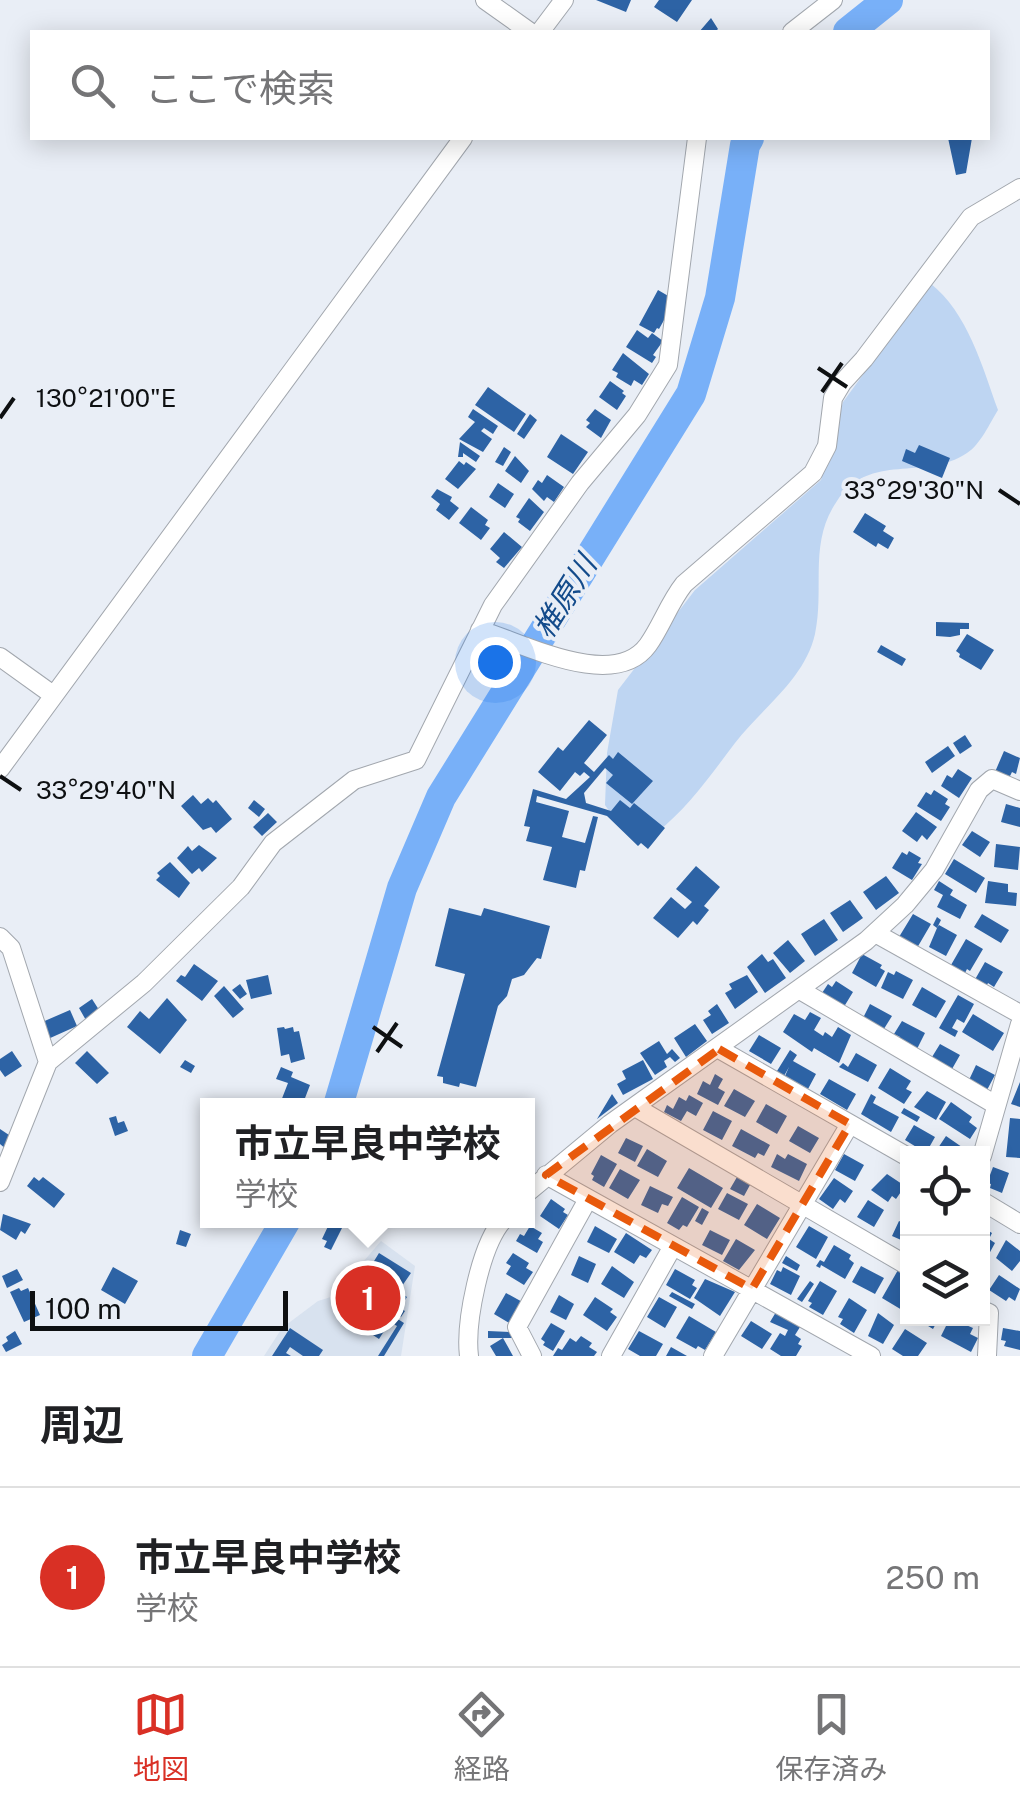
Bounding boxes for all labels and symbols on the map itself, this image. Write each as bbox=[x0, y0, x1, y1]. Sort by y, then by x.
text: 130°21'00"E bbox=[36, 383, 176, 413]
text: 33°29'30"N bbox=[844, 475, 984, 505]
water label: 椎原川 bbox=[525, 546, 605, 644]
your location bbox=[470, 637, 521, 688]
text: 33°29'40"N bbox=[36, 775, 176, 805]
pin: 1 bbox=[336, 1260, 400, 1336]
scale bar bbox=[30, 1286, 288, 1330]

